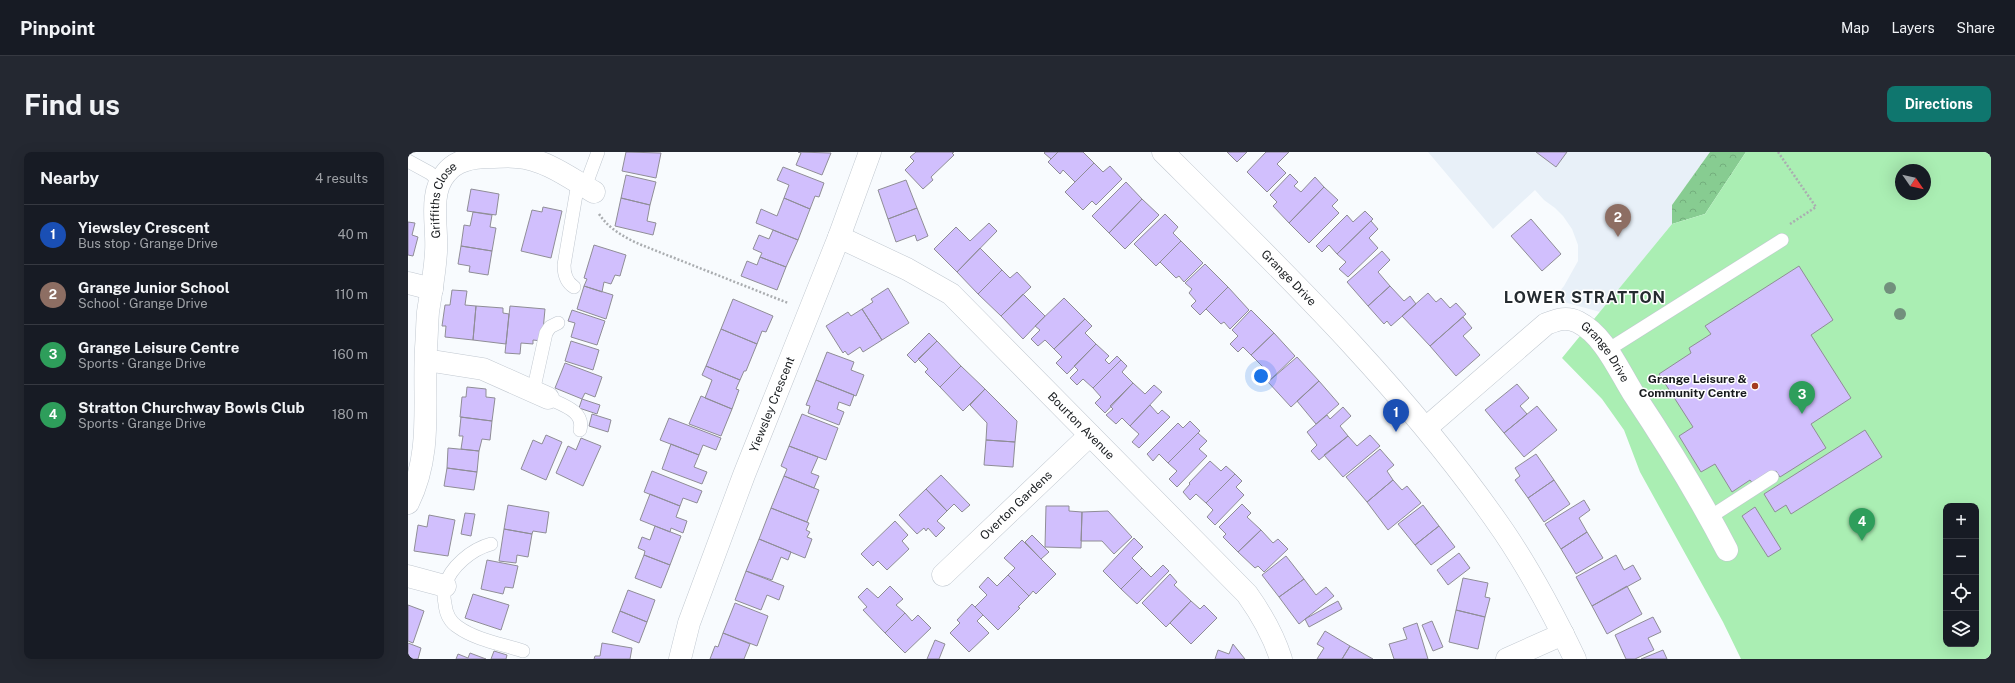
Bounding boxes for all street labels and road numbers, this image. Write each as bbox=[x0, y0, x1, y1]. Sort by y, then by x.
street label: Griffiths Close bbox=[428, 159, 460, 239]
street label: Grange Drive bbox=[1258, 247, 1319, 309]
street label: Grange Drive bbox=[1578, 318, 1632, 385]
street label: Yiewsley Crescent bbox=[747, 354, 798, 454]
street label: Bourton Avenue bbox=[1045, 389, 1117, 463]
street label: Overton Gardens bbox=[977, 468, 1055, 543]

